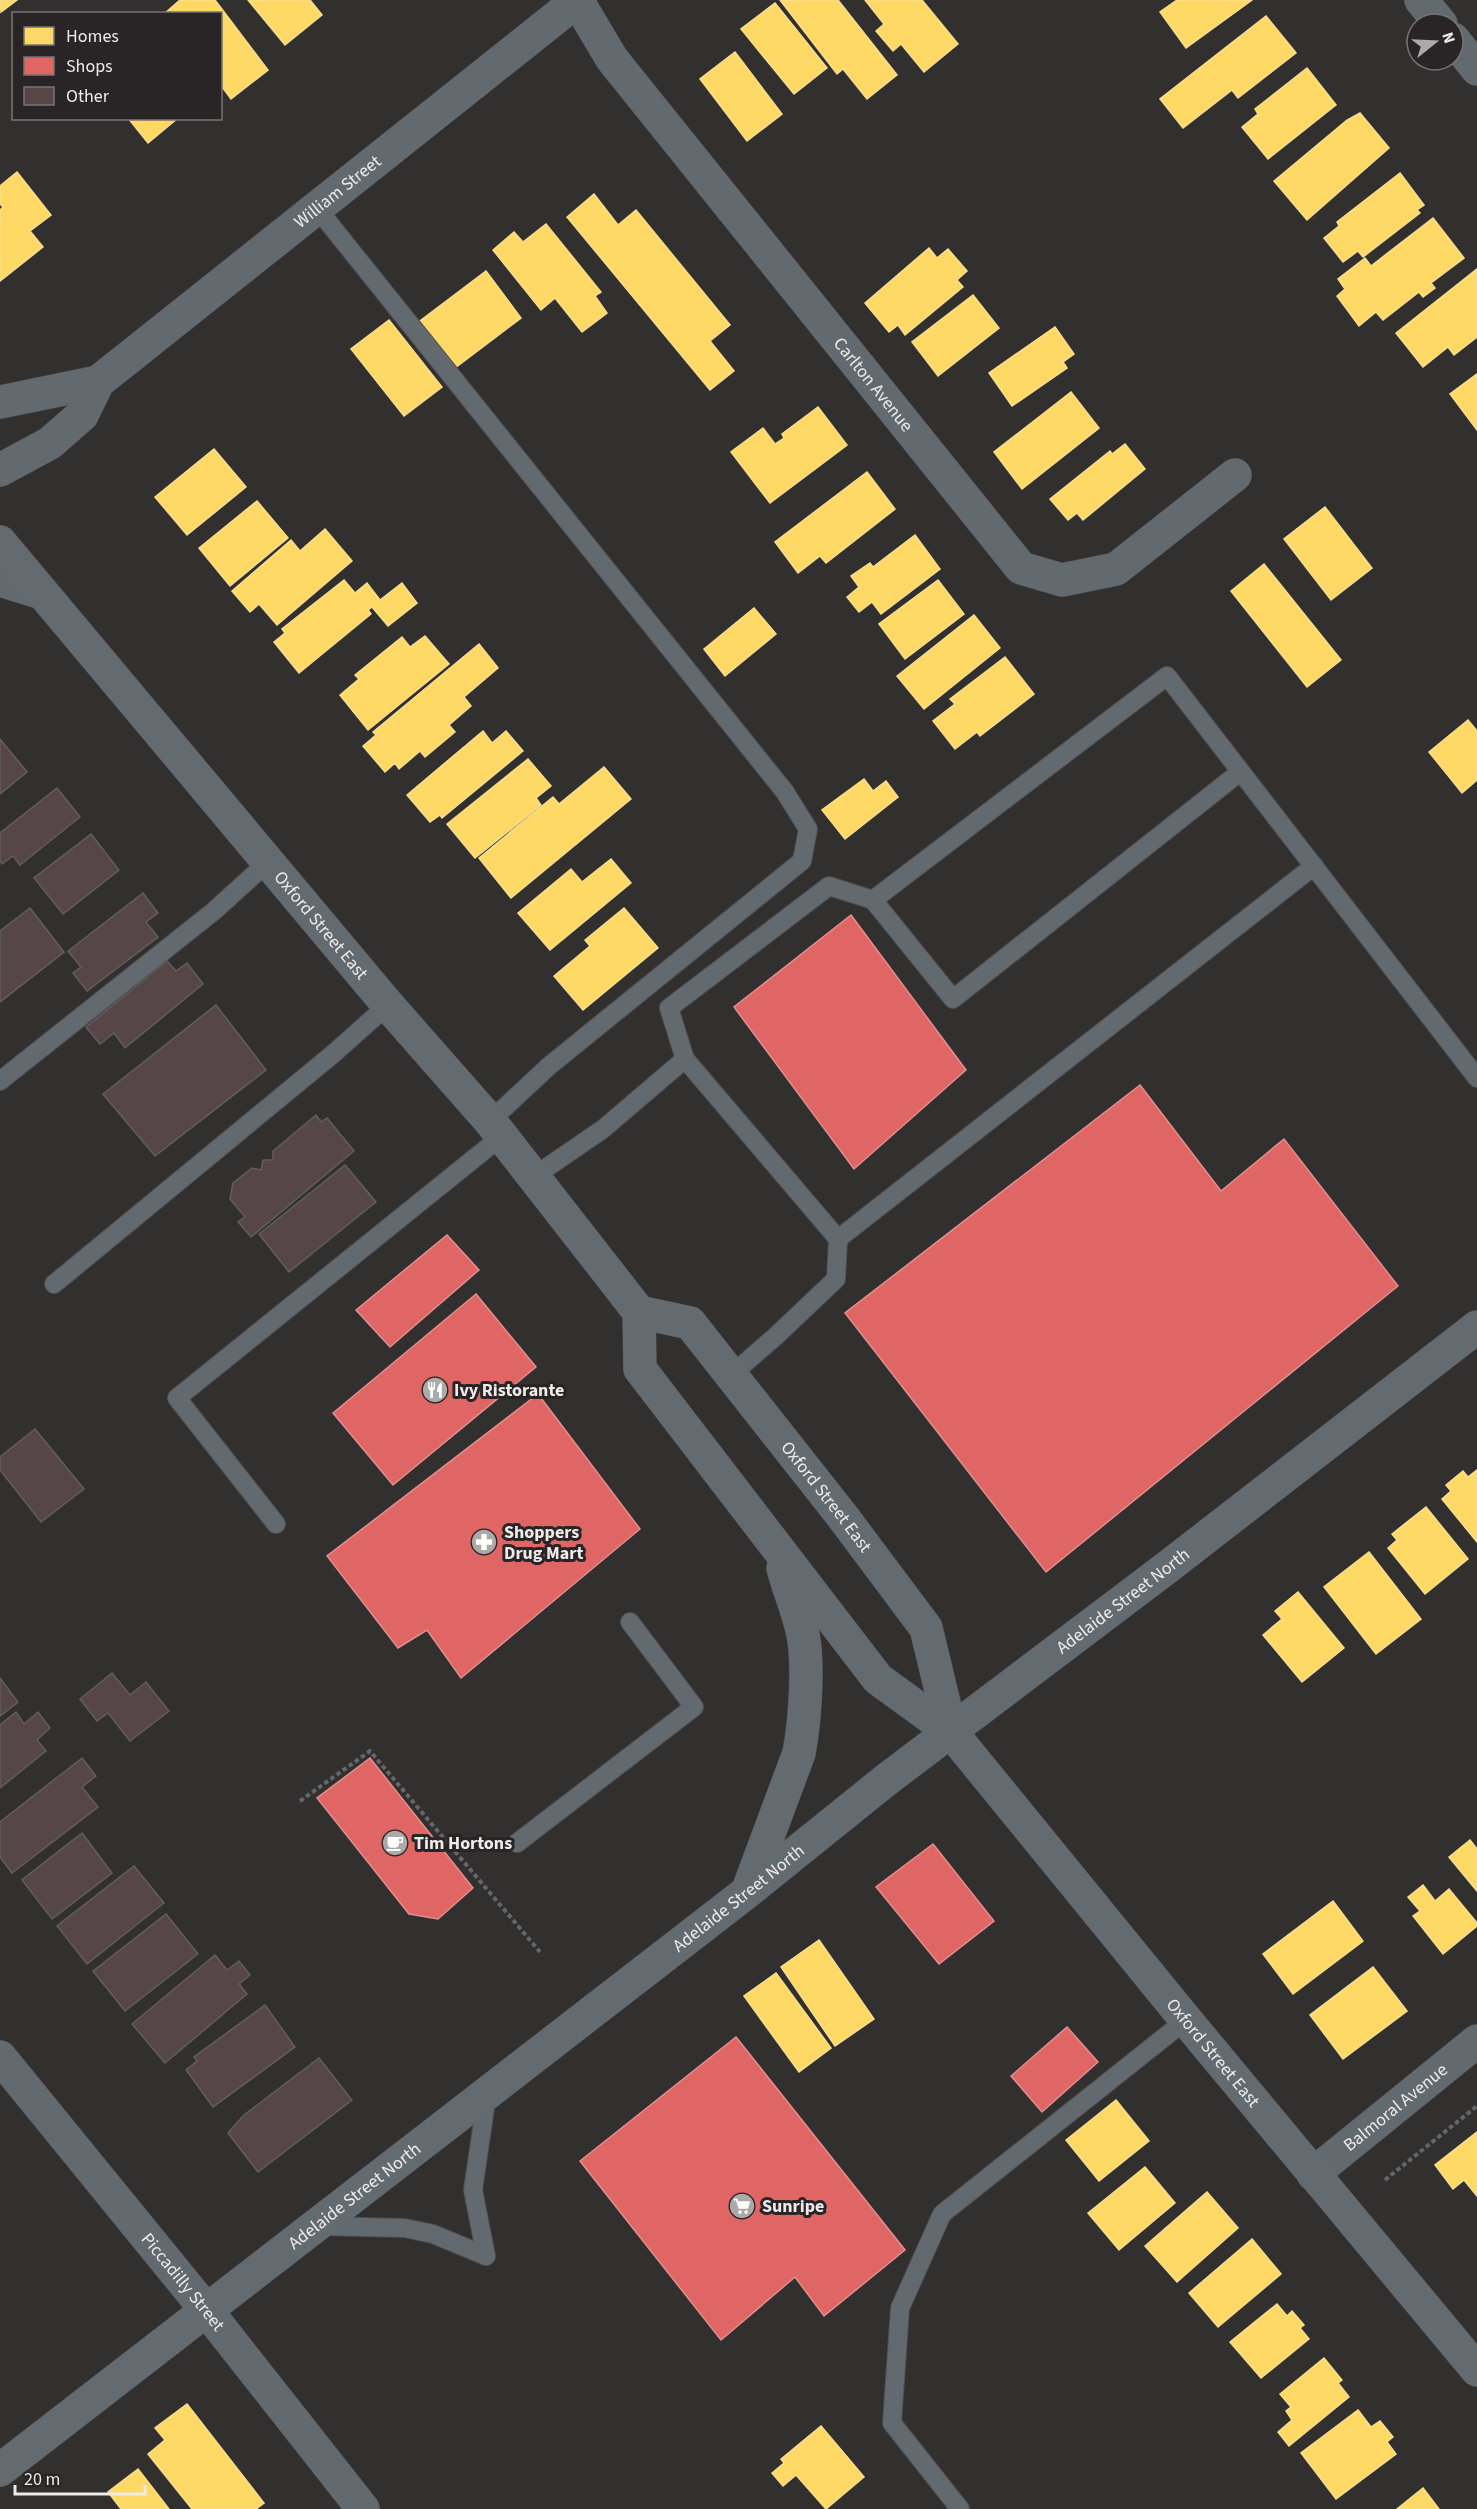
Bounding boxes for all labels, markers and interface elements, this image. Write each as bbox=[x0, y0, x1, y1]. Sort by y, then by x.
legend bbox=[12, 12, 222, 120]
north arrow bbox=[1405, 12, 1465, 72]
text: Homes bbox=[66, 24, 119, 49]
text: N bbox=[1436, 29, 1460, 46]
text: Shops bbox=[66, 54, 113, 79]
text: Other bbox=[66, 84, 110, 109]
street label: William Street bbox=[289, 149, 387, 234]
street label: Carlton Avenue bbox=[827, 332, 919, 437]
street label: Oxford Street East bbox=[268, 866, 374, 985]
restaurant icon: Ivy Ristorante bbox=[420, 1375, 450, 1405]
place label: Ivy Ristorante bbox=[454, 1378, 564, 1403]
street label: Oxford Street East bbox=[775, 1436, 877, 1558]
place label: Shoppers Drug Mart bbox=[504, 1520, 583, 1566]
pharmacy icon: Shoppers Drug Mart bbox=[469, 1527, 499, 1557]
street label: Adelaide Street North bbox=[1051, 1542, 1195, 1660]
cafe icon: Tim Hortons bbox=[380, 1828, 410, 1858]
place label: Tim Hortons bbox=[414, 1831, 512, 1856]
street label: Adelaide Street North bbox=[667, 1839, 810, 1958]
street label: Oxford Street East bbox=[1160, 1993, 1265, 2113]
street label: Balmoral Avenue bbox=[1338, 2058, 1453, 2158]
street label: Adelaide Street North bbox=[283, 2137, 426, 2256]
supermarket icon: Sunripe bbox=[727, 2191, 757, 2221]
place label: Sunripe bbox=[762, 2194, 824, 2219]
street label: Piccadilly Street bbox=[135, 2228, 230, 2337]
scale bar bbox=[15, 2458, 146, 2496]
text: 20 m bbox=[24, 2467, 60, 2492]

